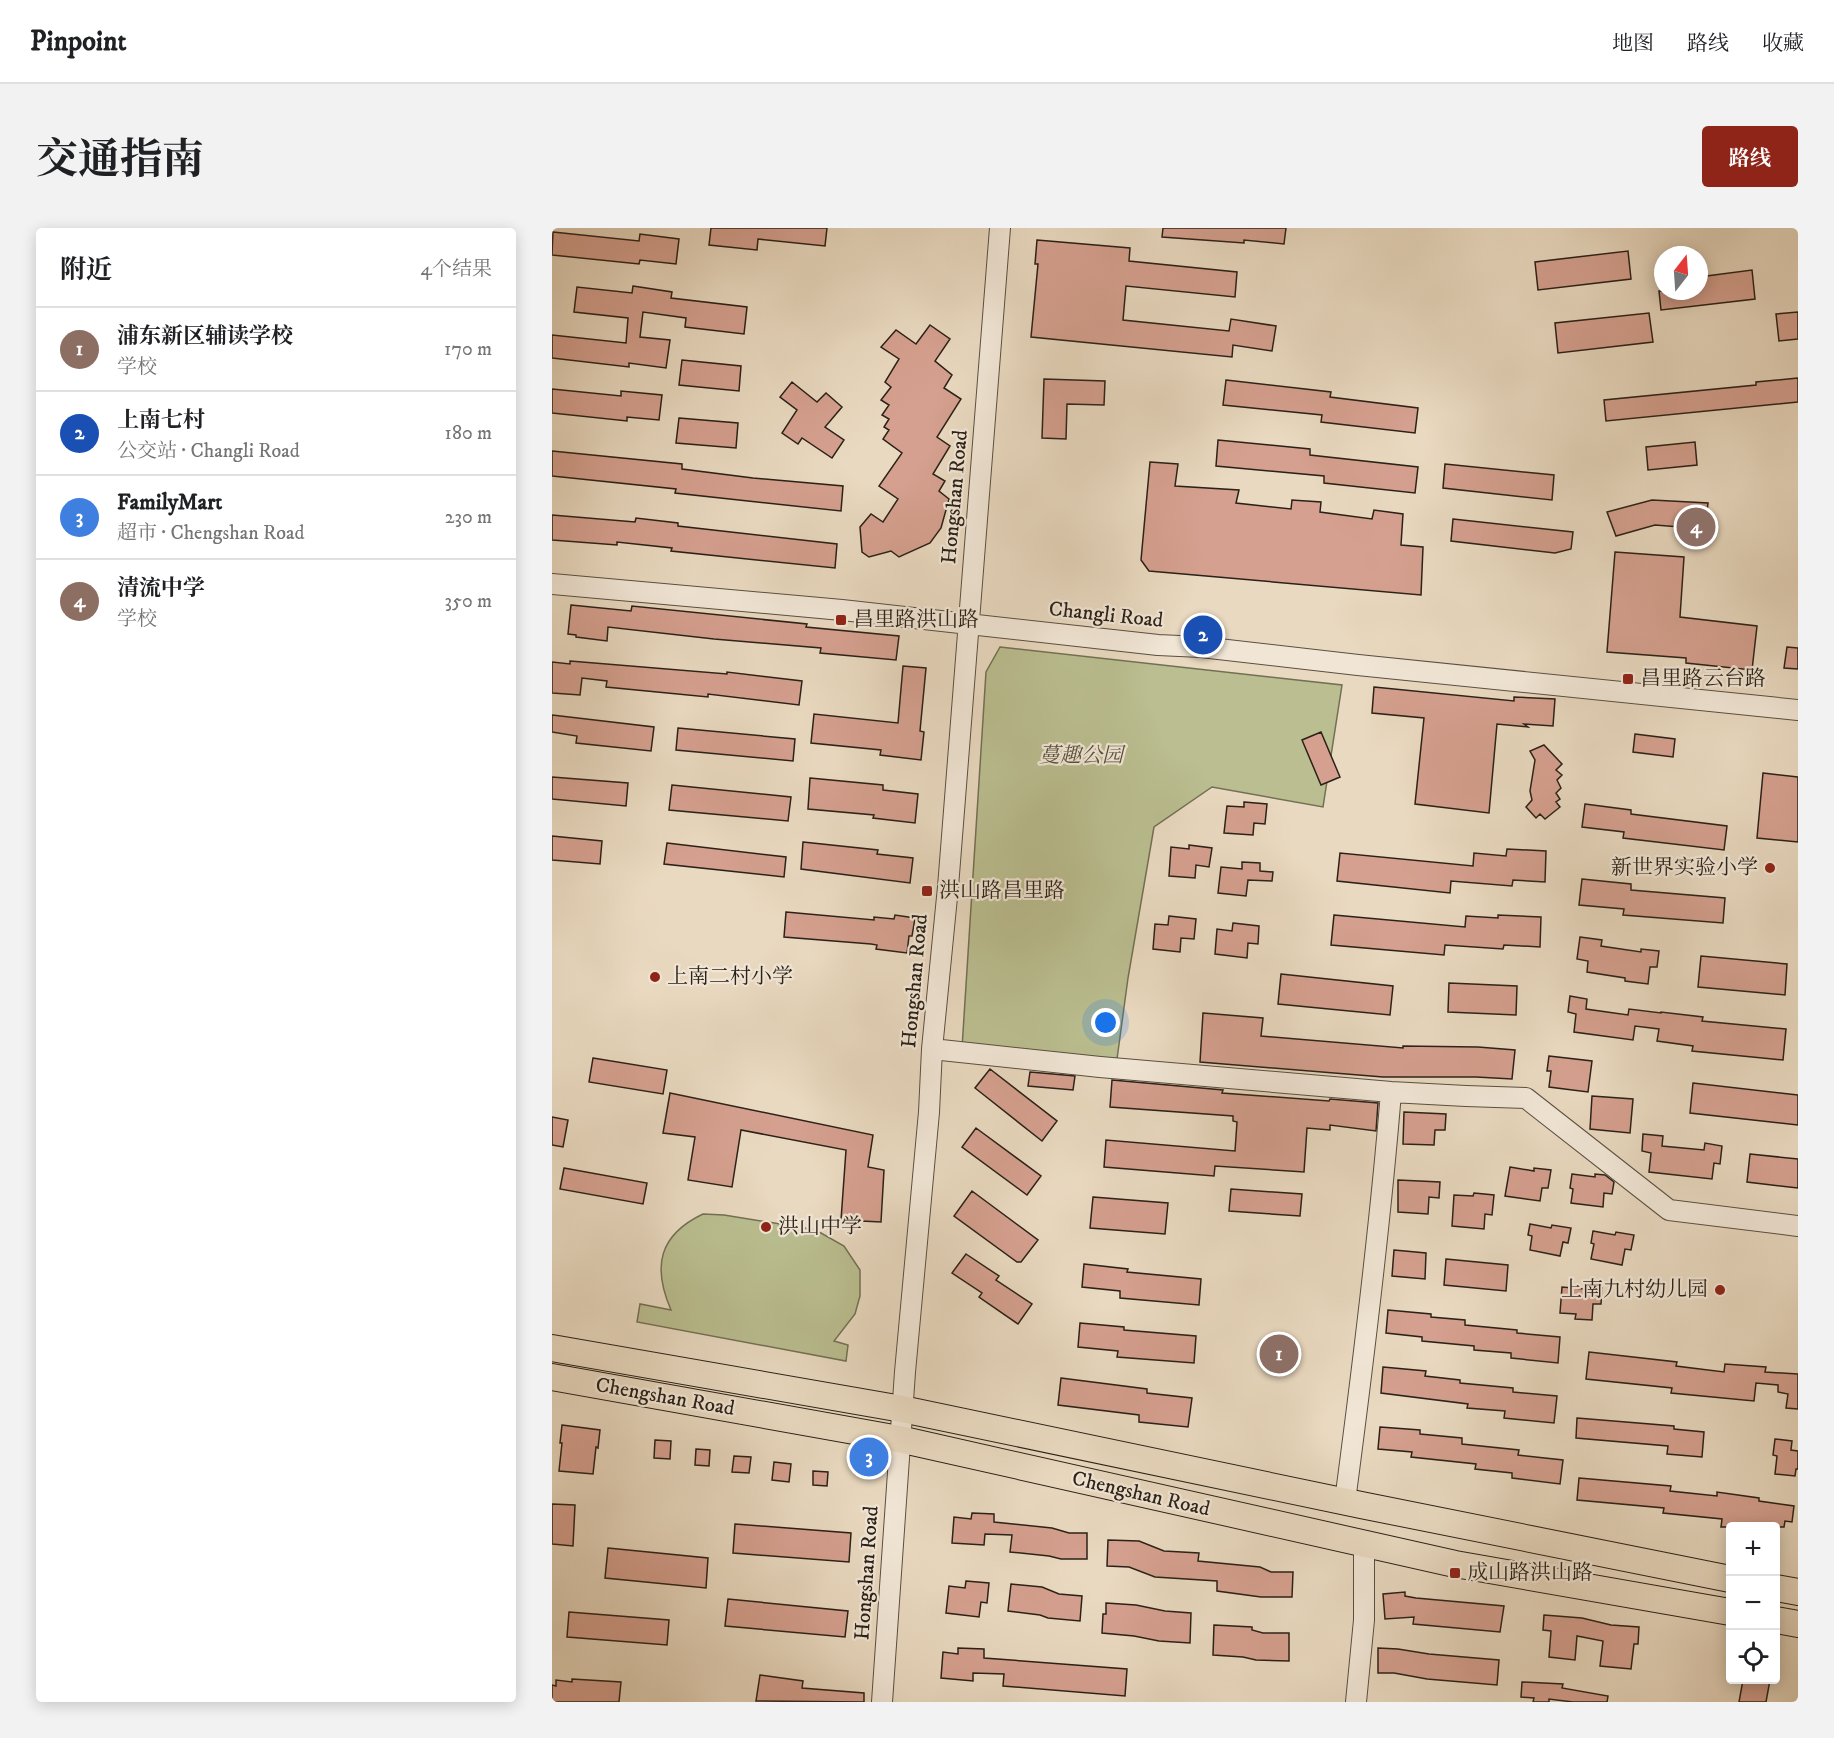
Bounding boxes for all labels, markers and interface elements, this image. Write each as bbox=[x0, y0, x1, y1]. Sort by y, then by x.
text: Pinpoint bbox=[30, 24, 126, 59]
text: 地图 bbox=[1612, 31, 1654, 57]
text: 路线 bbox=[1687, 31, 1729, 57]
text: 收藏 bbox=[1762, 31, 1804, 57]
button: 路线 bbox=[1702, 126, 1798, 187]
text: 交通指南 bbox=[36, 135, 204, 187]
north arrow bbox=[1654, 246, 1708, 300]
text: 附近 bbox=[60, 254, 112, 287]
text: 4个结果 bbox=[420, 257, 492, 282]
text: 浦东新区辅读学校 bbox=[117, 323, 293, 350]
text: 1 bbox=[76, 337, 83, 362]
text: 170 m bbox=[444, 337, 492, 362]
text: 学校 bbox=[117, 355, 157, 380]
text: 上南七村 bbox=[117, 407, 205, 434]
text: 2 bbox=[75, 421, 84, 446]
text: 180 m bbox=[445, 421, 492, 446]
street label: Hongshan Road bbox=[936, 428, 974, 565]
text: 公交站 · Changli Road bbox=[117, 439, 300, 464]
text: FamilyMart bbox=[117, 489, 222, 516]
pin: 4 bbox=[1676, 504, 1716, 550]
text: 3 bbox=[76, 505, 83, 530]
text: 230 m bbox=[445, 505, 492, 530]
text: 超市 · Chengshan Road bbox=[117, 521, 304, 546]
text: 清流中学 bbox=[117, 575, 205, 602]
text: 4 bbox=[74, 589, 85, 614]
text: 350 m bbox=[445, 589, 492, 614]
street label: Changli Road bbox=[1048, 596, 1165, 634]
text: 学校 bbox=[117, 607, 157, 632]
place label: 昌里路洪山路 bbox=[853, 607, 979, 633]
pin: 2 bbox=[1184, 612, 1222, 658]
marker: 昌里路洪山路 bbox=[834, 613, 848, 627]
place label: 昌里路云台路 bbox=[1640, 666, 1766, 692]
marker: 昌里路云台路 bbox=[1621, 672, 1635, 686]
park label: 蔓趣公园 bbox=[1039, 743, 1126, 769]
place label: 新世界实验小学 bbox=[1611, 855, 1758, 881]
marker: 新世界实验小学 bbox=[1763, 861, 1777, 875]
place label: 洪山路昌里路 bbox=[939, 878, 1065, 904]
marker: 洪山路昌里路 bbox=[920, 884, 934, 898]
street label: Hongshan Road bbox=[896, 912, 934, 1049]
place label: 上南二村小学 bbox=[667, 964, 793, 990]
marker: 上南二村小学 bbox=[648, 970, 662, 984]
your location bbox=[1091, 1008, 1120, 1037]
place label: 洪山中学 bbox=[778, 1214, 862, 1240]
marker: 洪山中学 bbox=[759, 1220, 773, 1234]
place label: 上南九村幼儿园 bbox=[1561, 1277, 1708, 1303]
marker: 上南九村幼儿园 bbox=[1713, 1283, 1727, 1297]
pin: 1 bbox=[1260, 1332, 1298, 1376]
street label: Chengshan Road bbox=[593, 1372, 737, 1422]
pin: 3 bbox=[850, 1434, 888, 1480]
street label: Chengshan Road bbox=[1070, 1466, 1213, 1523]
street label: Hongshan Road bbox=[849, 1504, 885, 1641]
map controls bbox=[1726, 1522, 1780, 1684]
button: + bbox=[1726, 1522, 1780, 1576]
place label: 成山路洪山路 bbox=[1467, 1560, 1593, 1586]
marker: 成山路洪山路 bbox=[1448, 1566, 1462, 1580]
button: − bbox=[1726, 1576, 1780, 1630]
button: locate bbox=[1726, 1630, 1780, 1684]

